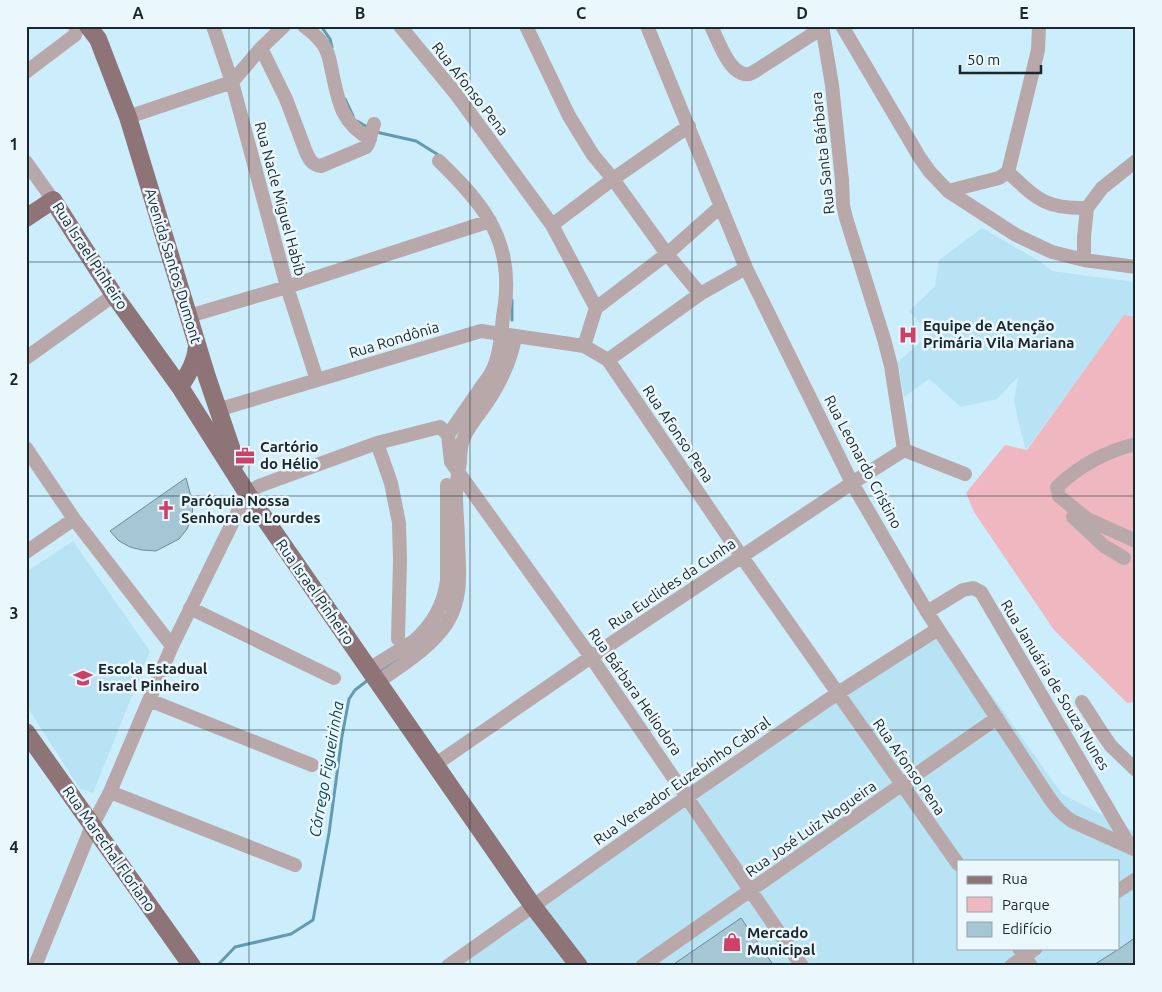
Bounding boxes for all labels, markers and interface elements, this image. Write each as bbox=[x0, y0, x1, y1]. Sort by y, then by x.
text: A bbox=[132, 4, 144, 22]
text: B bbox=[355, 4, 365, 22]
text: C bbox=[576, 4, 586, 22]
text: D bbox=[796, 4, 808, 22]
text: E bbox=[1019, 4, 1029, 22]
street label: Rua Afonso Pena bbox=[429, 39, 512, 139]
scale bar bbox=[960, 42, 1041, 74]
text: 50 m bbox=[967, 51, 1000, 68]
street label: Rua Santa Bárbara bbox=[808, 91, 837, 215]
street label: Rua Nacle Miguel Habib bbox=[252, 120, 309, 278]
text: 1 bbox=[9, 135, 19, 153]
street label: Avenida Santos Dumont bbox=[142, 186, 205, 346]
street label: Rua Israel Pinheiro bbox=[49, 199, 131, 313]
place label: Equipe de Atenção Primária Vila Mariana bbox=[923, 317, 1074, 351]
street label: Rua Rondônia bbox=[347, 318, 441, 361]
hospital icon: Equipe de Atenção Primária Vila Mariana bbox=[897, 324, 919, 346]
text: 2 bbox=[9, 370, 19, 388]
street label: Rua Afonso Pena bbox=[640, 382, 717, 486]
street label: Rua Leonardo Cristino bbox=[821, 392, 906, 531]
place label: Cartório do Hélio bbox=[260, 438, 319, 472]
office icon: Cartório do Hélio bbox=[234, 445, 256, 467]
place label: Paróquia Nossa Senhora de Lourdes bbox=[181, 492, 320, 526]
church icon: Paróquia Nossa Senhora de Lourdes bbox=[155, 499, 177, 521]
street label: Rua Euclides da Cunha bbox=[605, 535, 739, 633]
street label: Rua Israel Pinheiro bbox=[273, 536, 358, 648]
street label: Rua Januária de Souza Nunes bbox=[998, 596, 1113, 773]
text: 3 bbox=[9, 604, 19, 622]
street label: Rua Bárbara Heliodora bbox=[585, 625, 686, 759]
place label: Escola Estadual Israel Pinheiro bbox=[98, 660, 208, 694]
school or university icon: Escola Estadual Israel Pinheiro bbox=[72, 667, 94, 689]
water label: Córrego Figueirinha bbox=[305, 699, 347, 838]
street label: Rua Vereador Euzebinho Cabral bbox=[590, 713, 773, 848]
street label: Rua Afonso Pena bbox=[870, 715, 949, 818]
street label: Rua José Luiz Nogueira bbox=[742, 777, 879, 880]
street label: Rua Marechal Floriano bbox=[60, 783, 159, 915]
text: 4 bbox=[9, 838, 19, 856]
legend bbox=[957, 860, 1120, 950]
text: Rua bbox=[1002, 870, 1028, 887]
text: Parque bbox=[1002, 896, 1050, 913]
text: Edifício bbox=[1002, 920, 1052, 937]
place label: Mercado Municipal bbox=[747, 924, 816, 958]
shop icon: Mercado Municipal bbox=[721, 931, 743, 953]

